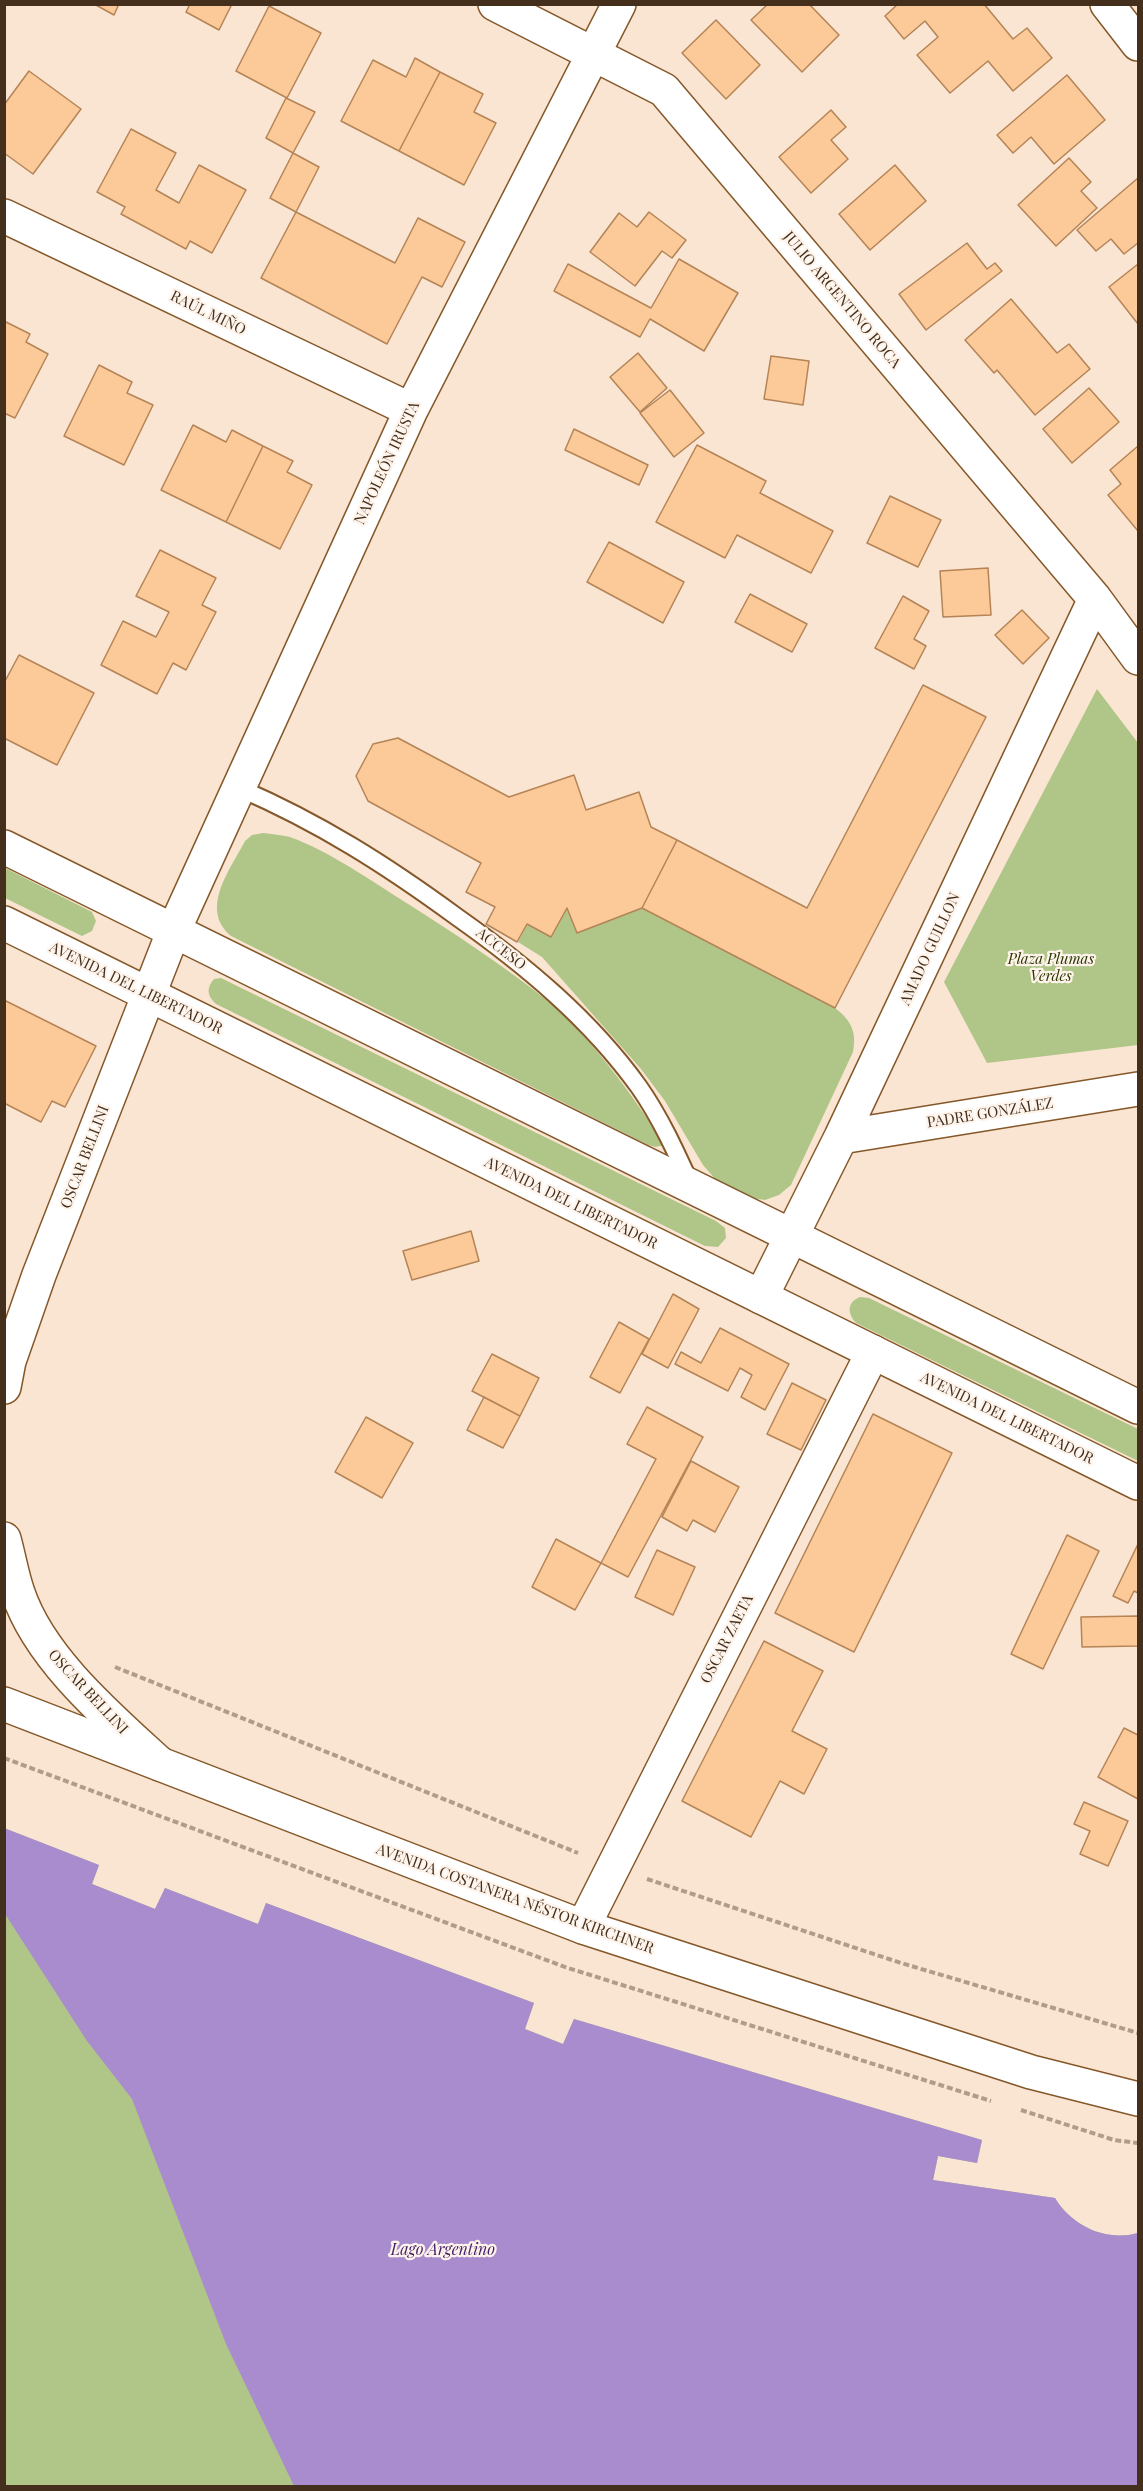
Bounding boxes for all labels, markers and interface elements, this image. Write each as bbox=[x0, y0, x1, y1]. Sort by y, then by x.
street label: JULIO ARGENTINO ROCA bbox=[779, 228, 905, 372]
street label: RAÚL MIÑO bbox=[167, 287, 249, 339]
street label: NAPOLEÓN IRUSTA bbox=[351, 399, 423, 527]
street label: AMADO GUILLON bbox=[896, 890, 964, 1008]
street label: ACCESO bbox=[472, 924, 530, 974]
street label: AVENIDA DEL LIBERTADOR bbox=[47, 938, 225, 1038]
park label: Plaza Plumas Verdes bbox=[1008, 950, 1094, 985]
street label: PADRE GONZÁLEZ bbox=[926, 1094, 1054, 1132]
street label: OSCAR BELLINI bbox=[57, 1103, 113, 1211]
street label: AVENIDA DEL LIBERTADOR bbox=[482, 1153, 660, 1253]
street label: AVENIDA DEL LIBERTADOR bbox=[918, 1368, 1096, 1468]
street label: OSCAR ZAETA bbox=[697, 1592, 757, 1686]
street label: OSCAR BELLINI bbox=[44, 1646, 132, 1738]
street label: AVENIDA COSTANERA NÉSTOR KIRCHNER bbox=[374, 1840, 656, 1958]
water label: Lago Argentino bbox=[391, 2240, 495, 2260]

